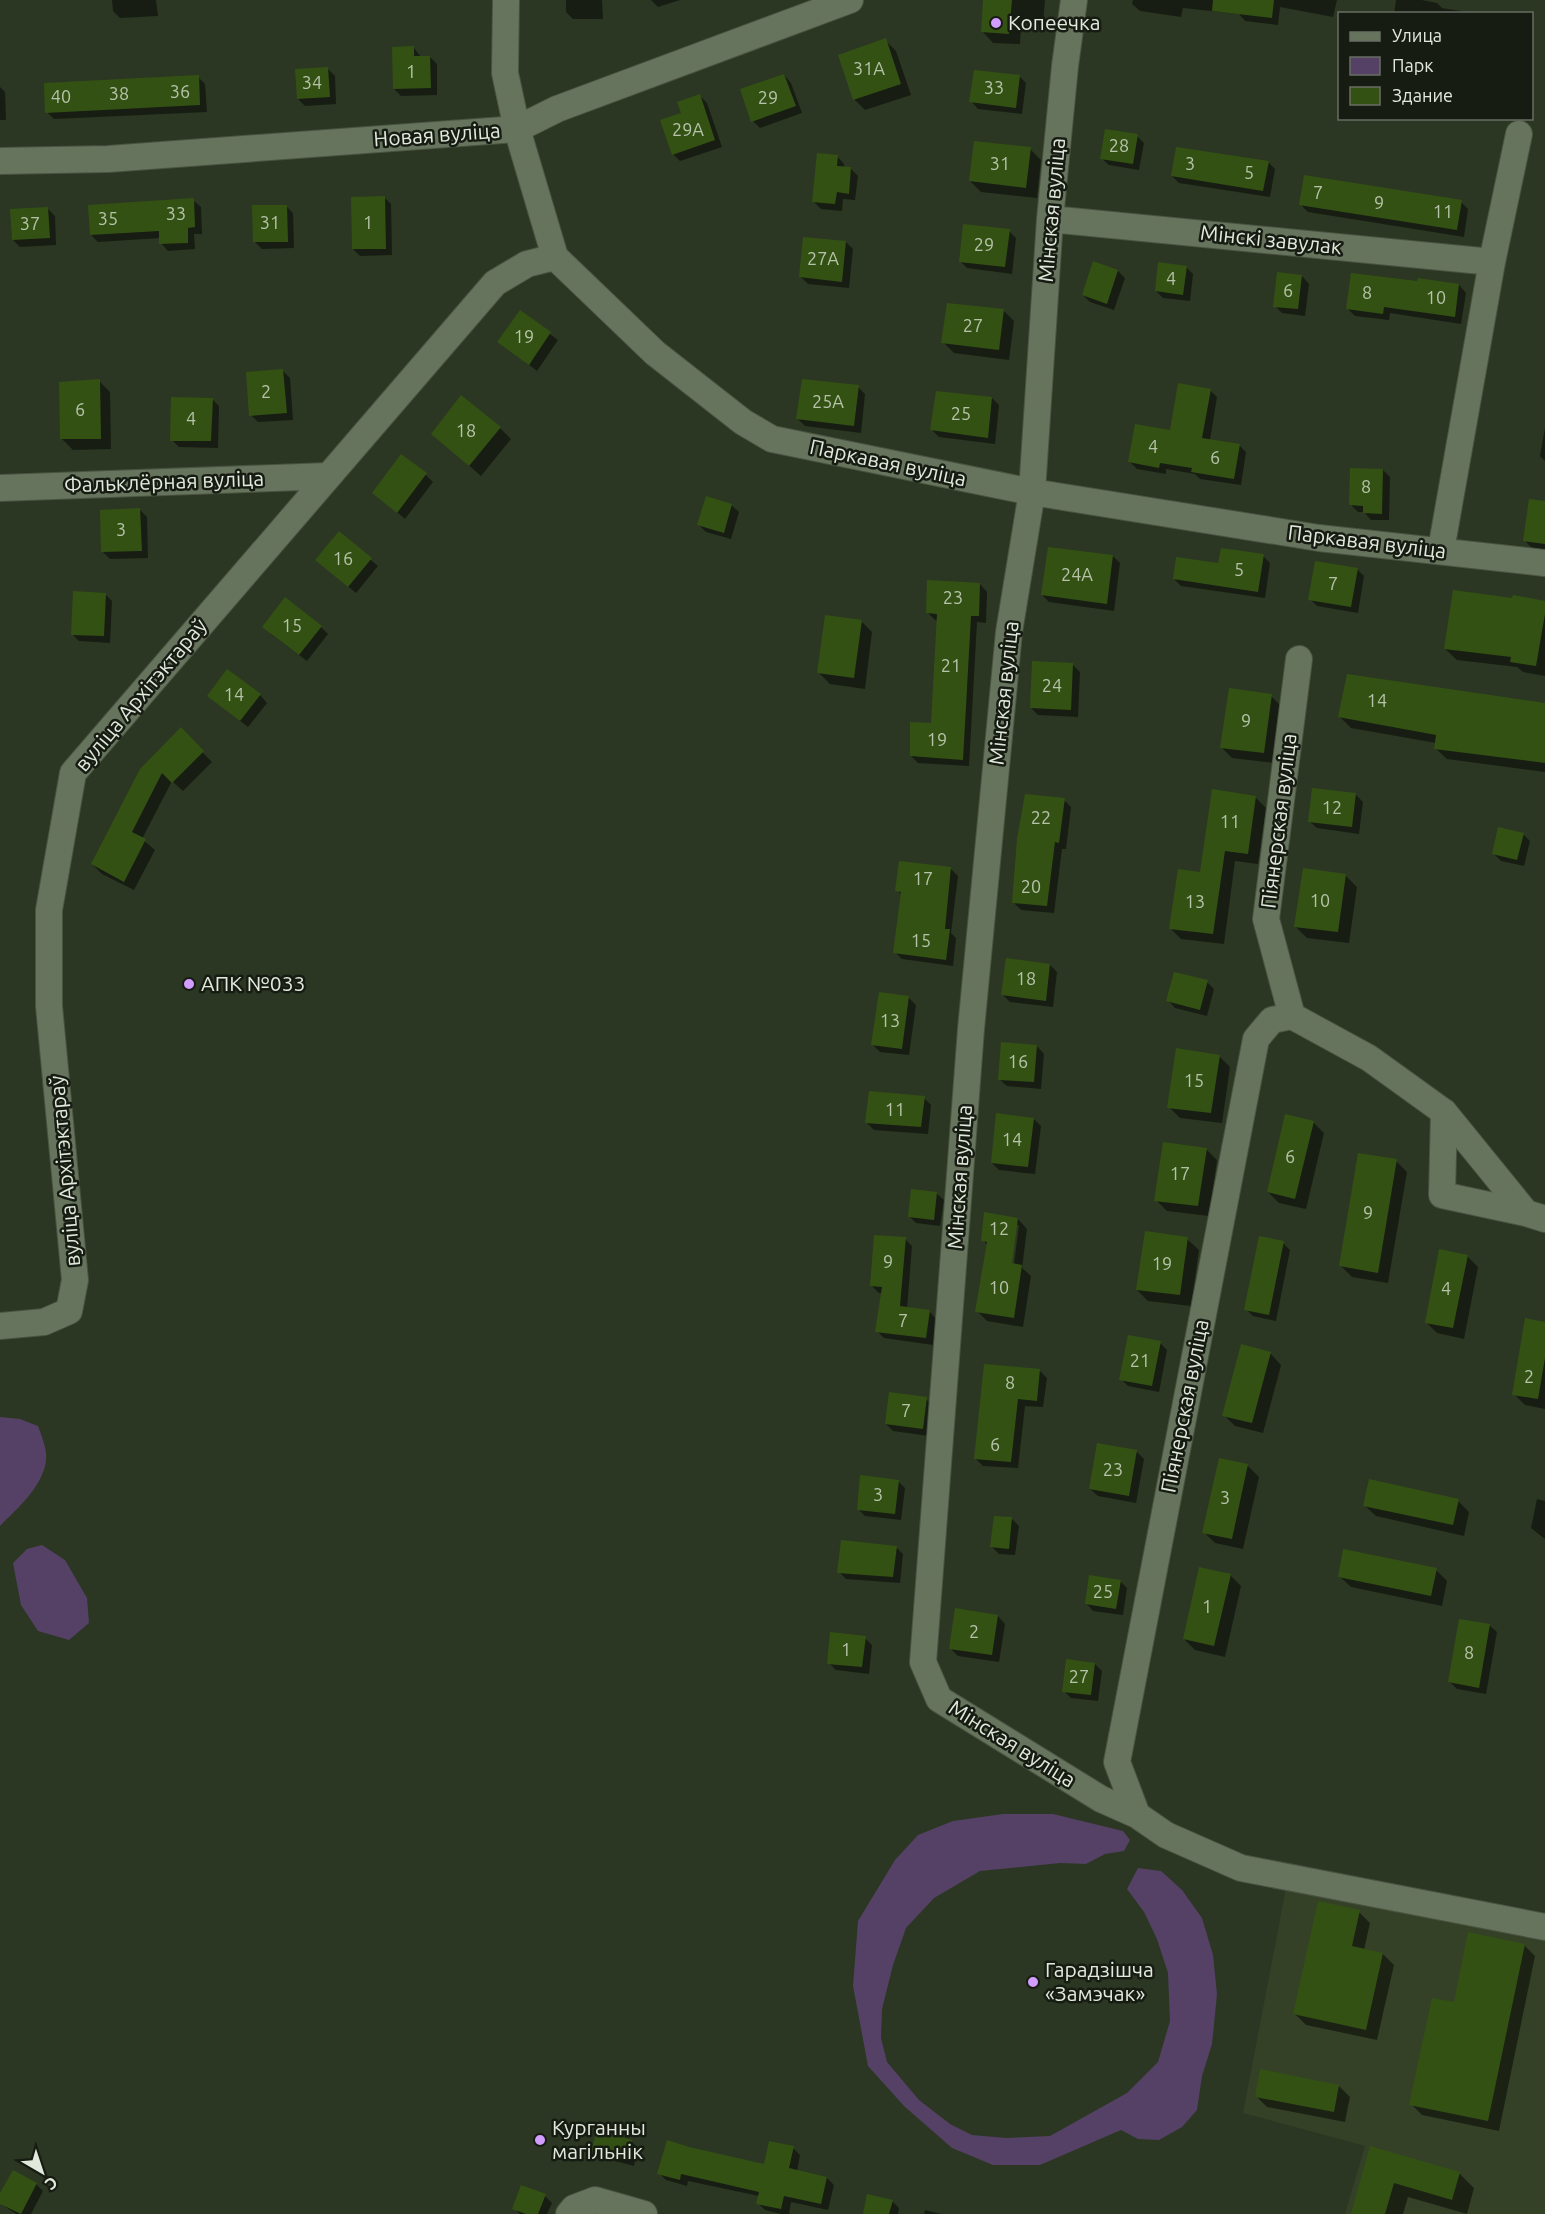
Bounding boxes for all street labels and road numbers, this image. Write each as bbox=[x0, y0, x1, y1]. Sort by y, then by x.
street label: Новая вуліца bbox=[373, 118, 501, 150]
street label: Мінская вуліца bbox=[1033, 137, 1069, 283]
street label: Мінскі завулак bbox=[1199, 220, 1343, 258]
street label: Паркавая вуліца bbox=[808, 434, 969, 490]
street label: Фальклёрная вуліца bbox=[64, 466, 264, 496]
street label: Паркавая вуліца bbox=[1287, 519, 1448, 563]
street label: вуліца Архітэктараў bbox=[69, 613, 211, 775]
street label: Мінская вуліца bbox=[984, 620, 1023, 766]
street label: Піянерская вуліца bbox=[1255, 732, 1301, 910]
street label: вуліца Архітэктараў bbox=[44, 1075, 84, 1268]
street label: Мінская вуліца bbox=[942, 1104, 976, 1250]
street label: Піянерская вуліца bbox=[1155, 1317, 1213, 1495]
street label: Мінская вуліца bbox=[945, 1695, 1080, 1792]

